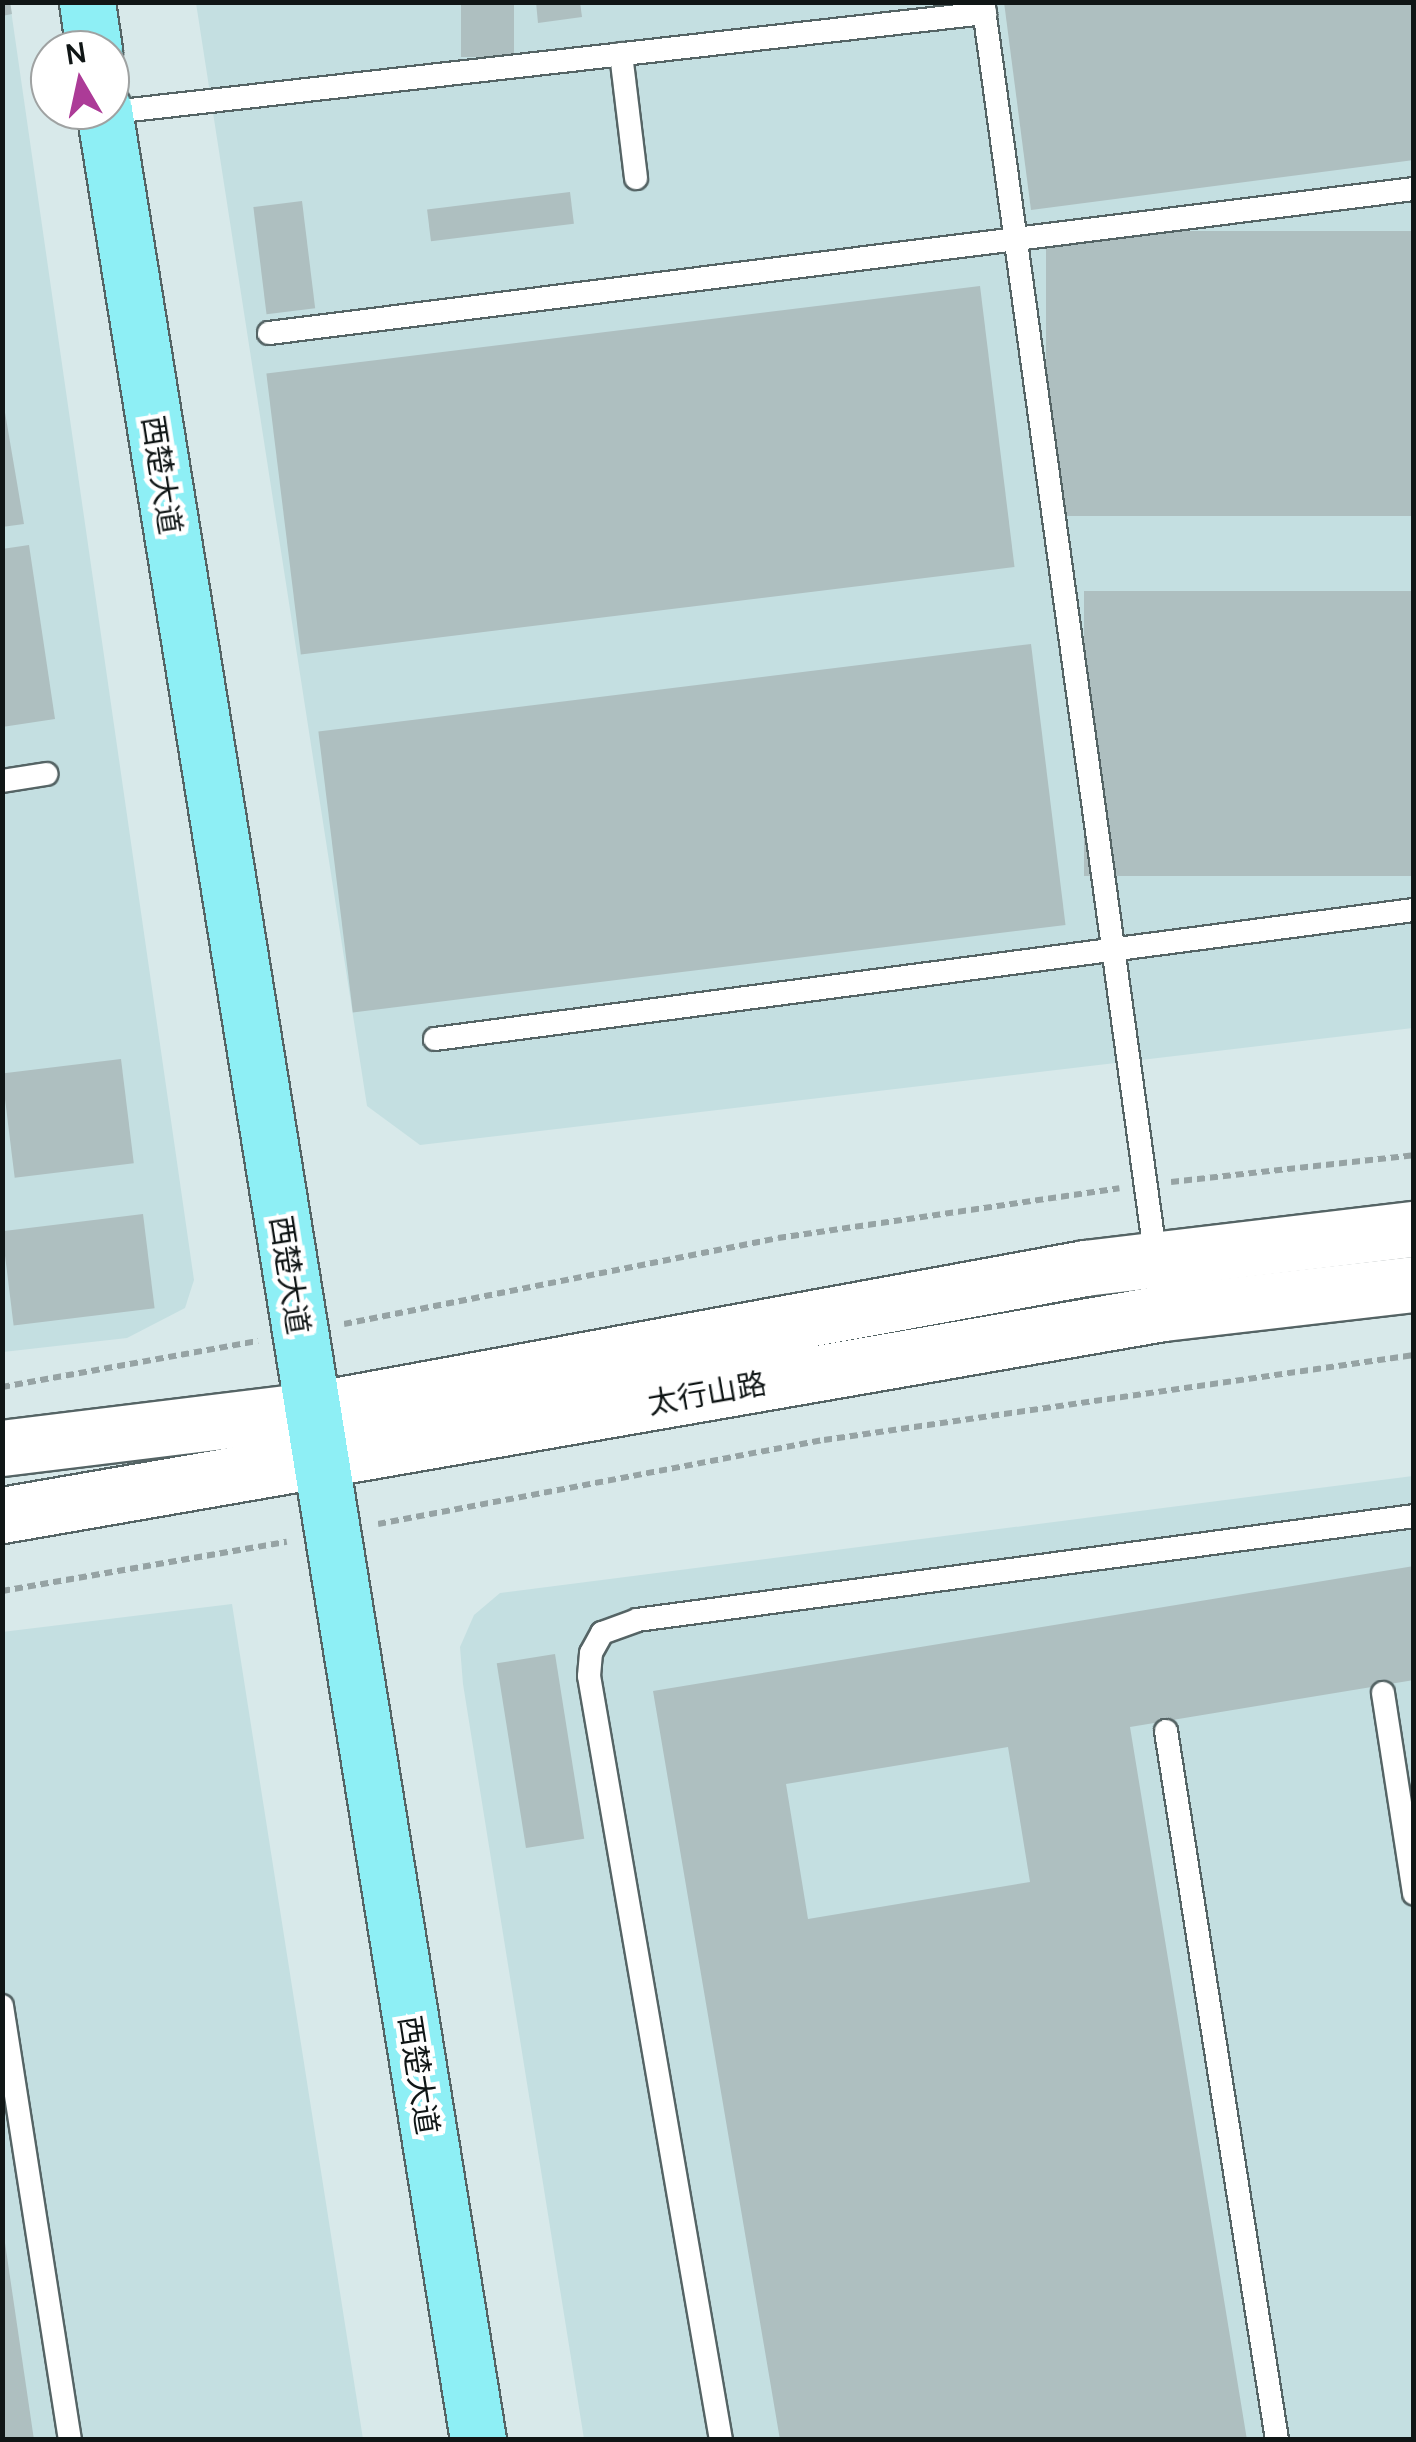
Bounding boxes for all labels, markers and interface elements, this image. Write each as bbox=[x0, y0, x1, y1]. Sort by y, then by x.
north arrow bbox=[30, 30, 130, 130]
text: N bbox=[63, 32, 89, 73]
street label: 西楚大道 bbox=[135, 413, 189, 537]
street label: 西楚大道 bbox=[263, 1213, 317, 1337]
street label: 太行山路 bbox=[645, 1365, 769, 1421]
street label: 西楚大道 bbox=[392, 2013, 446, 2137]

